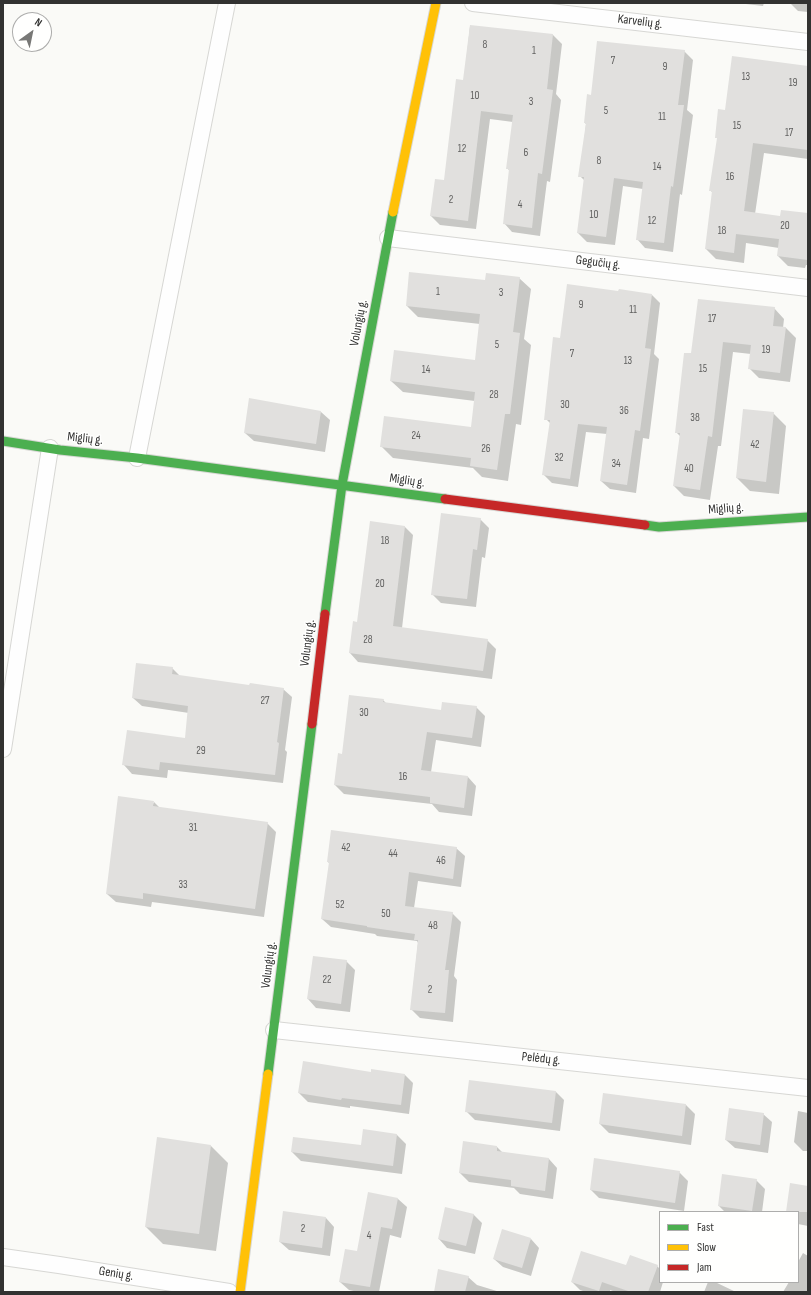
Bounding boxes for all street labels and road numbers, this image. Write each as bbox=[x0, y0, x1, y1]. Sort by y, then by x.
street label: Karvelių g. bbox=[617, 12, 663, 32]
street label: Gegučių g. bbox=[575, 253, 621, 273]
street label: Volungių g. bbox=[347, 298, 371, 348]
street label: Miglių g. bbox=[66, 429, 104, 449]
street label: Miglių g. bbox=[388, 471, 426, 491]
street label: Miglių g. bbox=[708, 500, 744, 518]
street label: Volungių g. bbox=[297, 619, 319, 667]
street label: Volungių g. bbox=[258, 941, 280, 989]
street label: Pelėdų g. bbox=[521, 1049, 561, 1069]
street label: Genių g. bbox=[98, 1264, 134, 1284]

